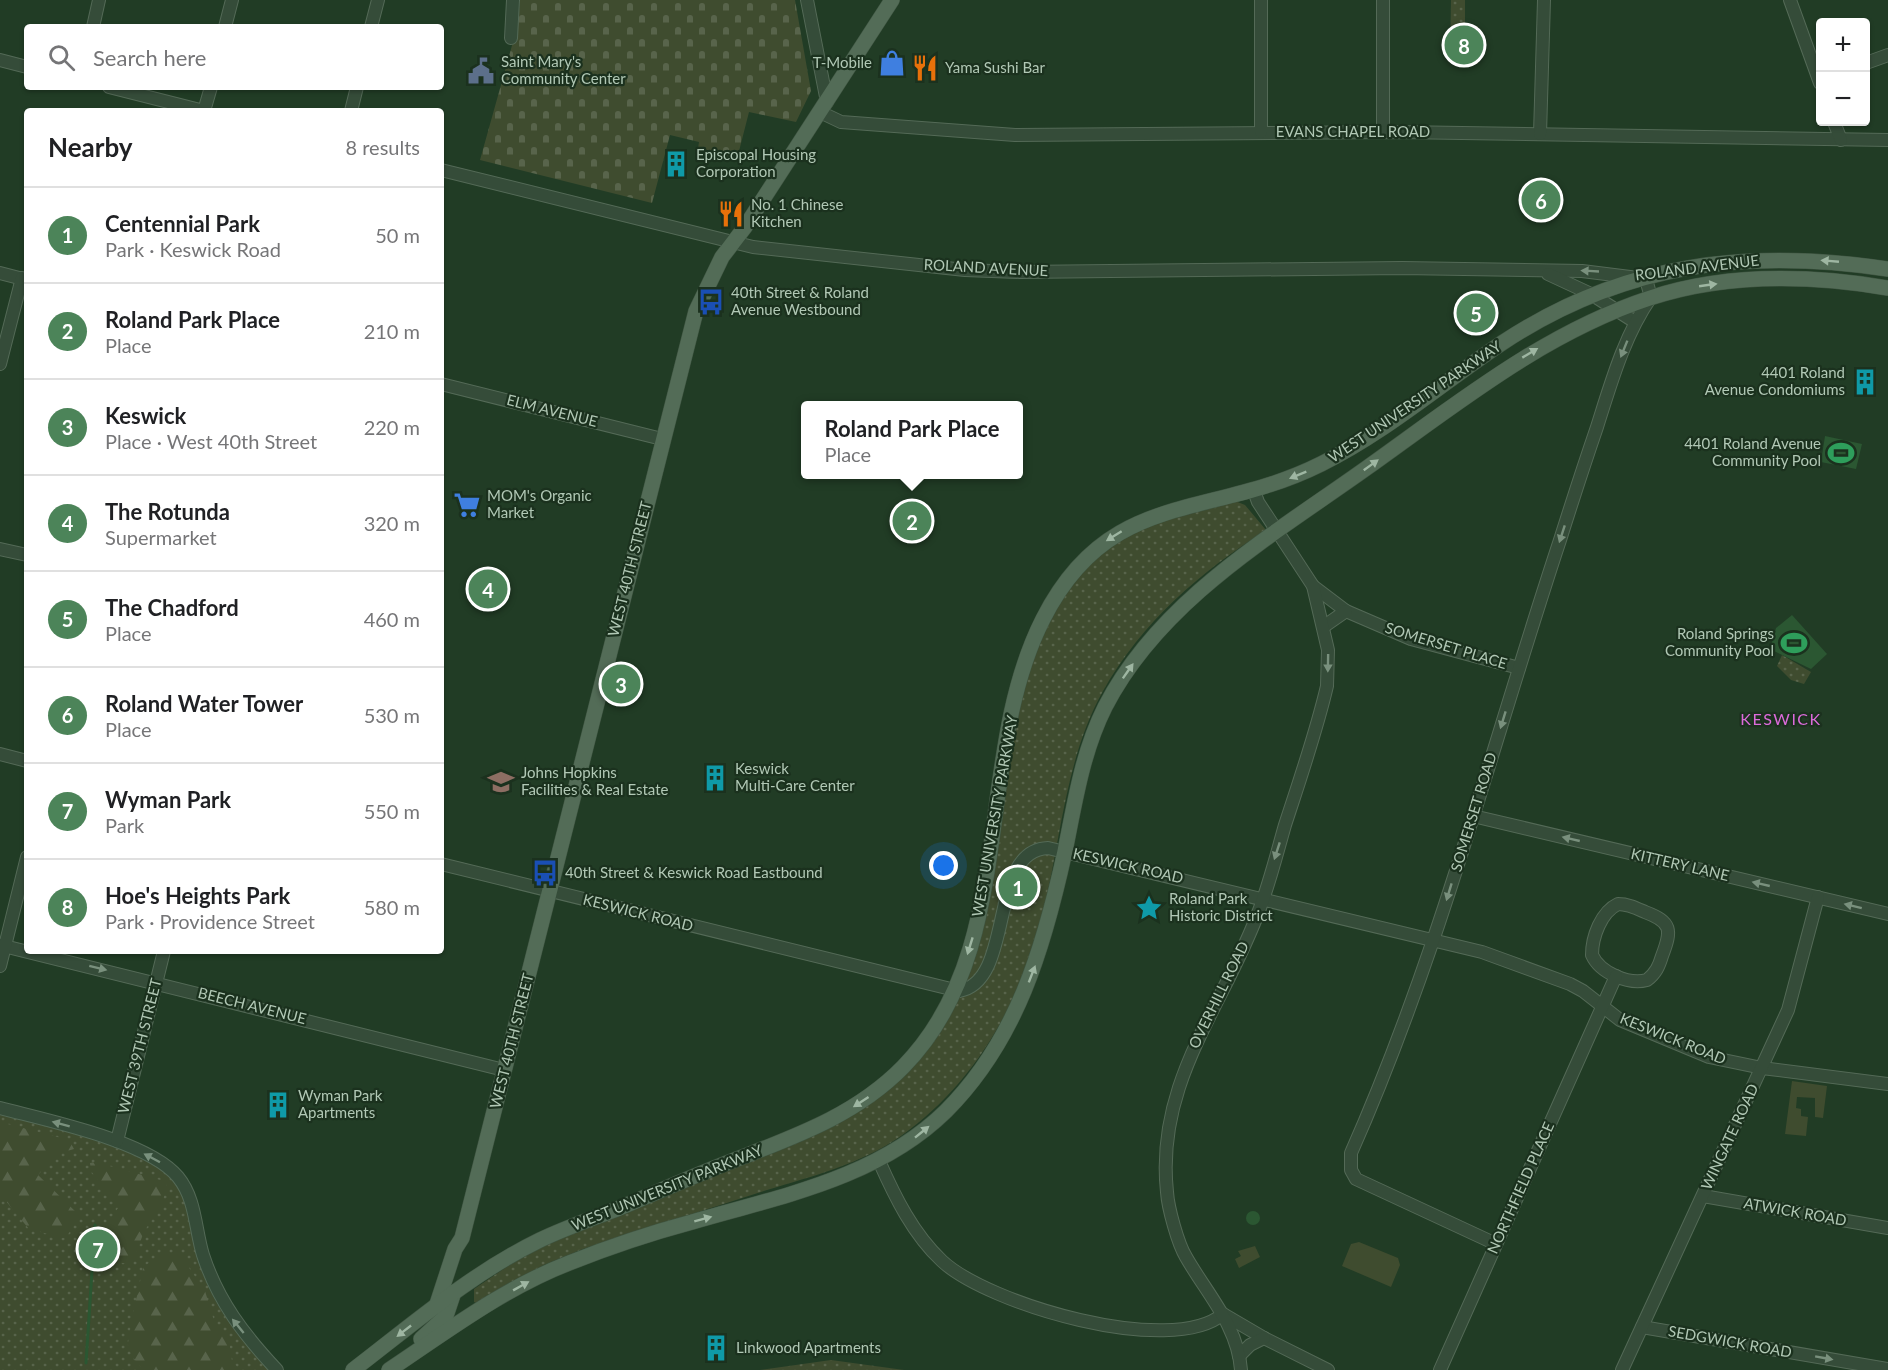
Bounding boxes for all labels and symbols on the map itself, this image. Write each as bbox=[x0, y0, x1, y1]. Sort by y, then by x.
pin: 8 bbox=[1444, 22, 1484, 68]
shop icon: T-Mobile bbox=[877, 48, 907, 78]
place label: Saint Mary's Community Center bbox=[501, 52, 626, 87]
place label: T-Mobile bbox=[813, 53, 872, 71]
restaurant icon: Yama Sushi Bar bbox=[910, 53, 940, 83]
public building icon: Saint Mary's Community Center bbox=[466, 56, 496, 86]
place label: Yama Sushi Bar bbox=[945, 58, 1045, 76]
street label: EVANS CHAPEL ROAD bbox=[1276, 122, 1430, 140]
place label: Episcopal Housing Corporation bbox=[696, 145, 816, 180]
building icon: Episcopal Housing Corporation bbox=[661, 149, 691, 179]
pin: 6 bbox=[1522, 178, 1560, 222]
place label: No. 1 Chinese Kitchen bbox=[751, 195, 843, 230]
restaurant icon: No. 1 Chinese Kitchen bbox=[716, 199, 746, 229]
street label: ROLAND AVENUE bbox=[1634, 250, 1760, 284]
street label: ROLAND AVENUE bbox=[923, 255, 1049, 279]
one-way arrow bbox=[1820, 257, 1839, 266]
one-way arrow bbox=[1580, 267, 1599, 276]
one-way arrow bbox=[1699, 280, 1718, 289]
place label: 40th Street & Roland Avenue Westbound bbox=[731, 283, 869, 318]
bus stop icon: 40th Street & Roland Avenue Westbound bbox=[696, 287, 726, 317]
pin: 5 bbox=[1456, 290, 1496, 336]
street label: WEST UNIVERSITY PARKWAY bbox=[1325, 336, 1505, 466]
one-way arrow bbox=[1619, 340, 1628, 358]
one-way arrow bbox=[1522, 347, 1539, 358]
place label: 4401 Roland Avenue Condomiums bbox=[1705, 363, 1845, 398]
building icon: 4401 Roland Avenue Condomiums bbox=[1850, 367, 1880, 397]
street label: ELM AVENUE bbox=[505, 390, 600, 430]
place label: 4401 Roland Avenue Community Pool bbox=[1684, 434, 1821, 469]
sports icon: 4401 Roland Avenue Community Pool bbox=[1826, 438, 1856, 468]
one-way arrow bbox=[1363, 459, 1379, 471]
one-way arrow bbox=[1289, 471, 1307, 480]
place label: MOM's Organic Market bbox=[487, 486, 592, 521]
supermarket icon: MOM's Organic Market bbox=[452, 490, 482, 520]
pin: 2 bbox=[892, 498, 932, 544]
street label: WEST 40TH STREET bbox=[604, 499, 655, 638]
one-way arrow bbox=[1556, 525, 1566, 543]
one-way arrow bbox=[1106, 530, 1122, 541]
pin: 4 bbox=[468, 566, 508, 612]
street label: SOMERSET PLACE bbox=[1383, 618, 1509, 672]
place label: Roland Springs Community Pool bbox=[1665, 624, 1774, 659]
sports icon: Roland Springs Community Pool bbox=[1779, 628, 1809, 658]
one-way arrow bbox=[1323, 654, 1333, 673]
pin: 3 bbox=[602, 662, 640, 706]
one-way arrow bbox=[1122, 664, 1134, 680]
district label: KESWICK bbox=[1740, 709, 1822, 728]
one-way arrow bbox=[1498, 711, 1507, 729]
street label: WEST UNIVERSITY PARKWAY bbox=[967, 713, 1021, 918]
street label: SOMERSET ROAD bbox=[1446, 750, 1500, 874]
place label: Keswick Multi-Care Center bbox=[735, 759, 855, 794]
place label: Johns Hopkins Facilities & Real Estate bbox=[521, 763, 669, 798]
building icon: Keswick Multi-Care Center bbox=[700, 763, 730, 793]
school or university icon: Johns Hopkins Facilities & Real Estate bbox=[486, 767, 516, 797]
one-way arrow bbox=[1562, 833, 1580, 843]
one-way arrow bbox=[1272, 842, 1282, 860]
street label: KESWICK ROAD bbox=[1071, 844, 1185, 886]
street label: KITTERY LANE bbox=[1629, 844, 1731, 884]
your location bbox=[929, 851, 958, 880]
bus stop icon: 40th Street & Keswick Road Eastbound bbox=[530, 858, 560, 888]
place label: 40th Street & Keswick Road Eastbound bbox=[565, 863, 823, 881]
pin: 1 bbox=[998, 864, 1038, 910]
one-way arrow bbox=[1752, 878, 1770, 888]
one-way arrow bbox=[1444, 883, 1453, 901]
place label: Roland Park Historic District bbox=[1169, 889, 1273, 924]
street label: KESWICK ROAD bbox=[581, 890, 695, 934]
place icon: Roland Park Historic District bbox=[1134, 893, 1164, 923]
one-way arrow bbox=[1844, 900, 1862, 910]
one-way arrow bbox=[965, 937, 974, 955]
street label: OVERHILL ROAD bbox=[1184, 938, 1252, 1051]
one-way arrow bbox=[89, 964, 107, 974]
one-way arrow bbox=[1028, 965, 1037, 983]
street label: WEST 40TH STREET bbox=[486, 971, 537, 1110]
street label: WEST 39TH STREET bbox=[114, 976, 165, 1115]
street label: BEECH AVENUE bbox=[196, 983, 308, 1027]
street label: KESWICK ROAD bbox=[1618, 1009, 1729, 1068]
street label: WINGATE ROAD bbox=[1697, 1081, 1762, 1193]
place label: Wyman Park Apartments bbox=[298, 1086, 383, 1121]
building icon: Wyman Park Apartments bbox=[263, 1090, 293, 1120]
one-way arrow bbox=[853, 1096, 869, 1107]
one-way arrow bbox=[52, 1118, 70, 1128]
street label: NORTHFIELD PLACE bbox=[1483, 1119, 1557, 1256]
one-way arrow bbox=[914, 1125, 930, 1138]
street label: WEST UNIVERSITY PARKWAY bbox=[569, 1140, 765, 1234]
one-way arrow bbox=[143, 1153, 160, 1163]
street label: ATWICK ROAD bbox=[1742, 1193, 1848, 1229]
one-way arrow bbox=[694, 1213, 713, 1223]
pin: 7 bbox=[78, 1226, 118, 1272]
one-way arrow bbox=[513, 1281, 530, 1291]
one-way arrow bbox=[233, 1318, 245, 1333]
street label: SEDGWICK ROAD bbox=[1667, 1321, 1793, 1361]
one-way arrow bbox=[396, 1325, 412, 1337]
building icon: Linkwood Apartments bbox=[701, 1333, 731, 1363]
place label: Linkwood Apartments bbox=[736, 1338, 881, 1356]
one-way arrow bbox=[1815, 1354, 1834, 1363]

